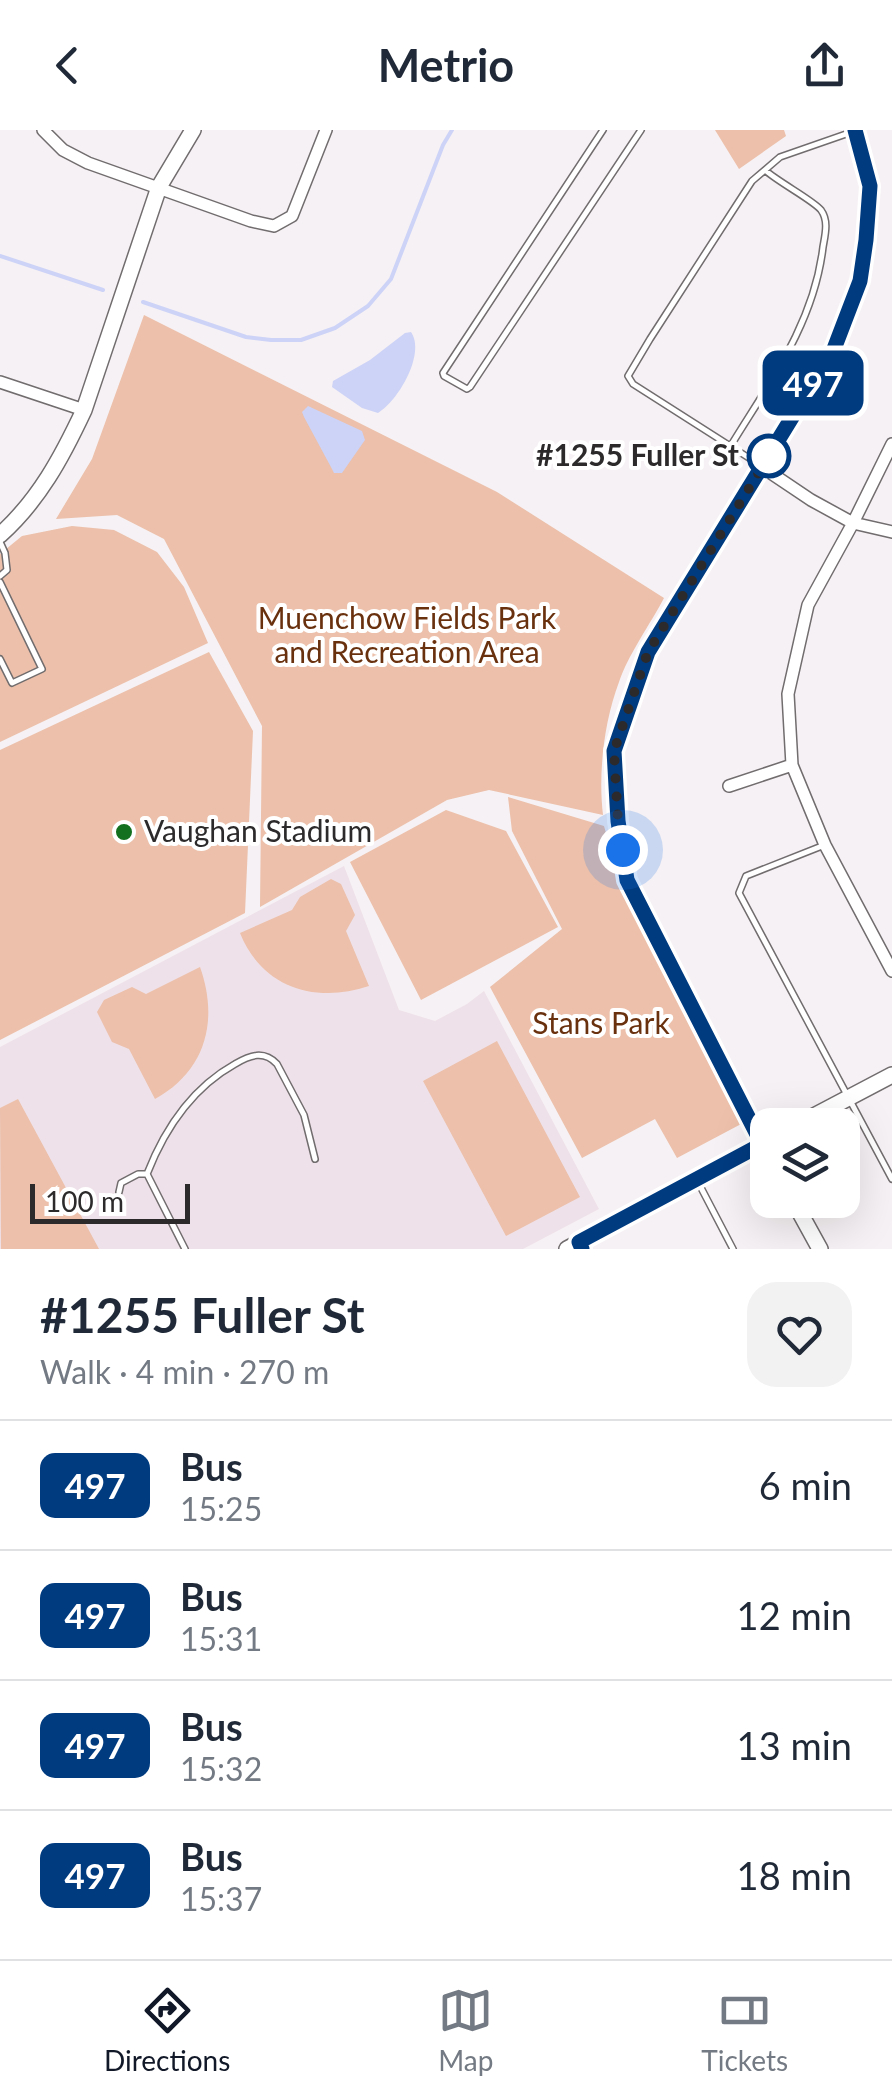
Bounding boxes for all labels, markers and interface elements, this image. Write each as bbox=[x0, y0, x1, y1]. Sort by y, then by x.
icon: back bbox=[40, 38, 95, 93]
text: Metrio bbox=[378, 38, 514, 92]
icon: share bbox=[797, 38, 852, 93]
line badge: 497 bbox=[756, 350, 870, 416]
text: 497 bbox=[783, 362, 843, 404]
marker: #1255 Fuller St bbox=[748, 435, 790, 477]
place label: #1255 Fuller St bbox=[536, 436, 739, 472]
park label: Muenchow Fields Park and Recreation Area bbox=[258, 599, 557, 669]
place label: Vaughan Stadium bbox=[144, 812, 372, 848]
marker: Vaughan Stadium bbox=[113, 821, 135, 843]
your location bbox=[598, 825, 648, 875]
park label: Stans Park bbox=[532, 1004, 670, 1040]
map controls bbox=[750, 1108, 860, 1218]
button: layers bbox=[750, 1108, 860, 1218]
scale bar bbox=[30, 1179, 190, 1224]
text: 100 m bbox=[45, 1184, 124, 1218]
button: heart bbox=[747, 1282, 852, 1387]
text: #1255 Fuller St bbox=[40, 1286, 365, 1343]
text: Walk · 4 min · 270 m bbox=[40, 1352, 329, 1391]
text: Bus bbox=[180, 1443, 243, 1489]
text: 6 min bbox=[759, 1462, 852, 1508]
text: 497 bbox=[65, 1464, 125, 1506]
text: 15:25 bbox=[180, 1489, 262, 1528]
text: Bus bbox=[180, 1573, 243, 1619]
text: 12 min bbox=[737, 1592, 852, 1638]
text: 497 bbox=[65, 1594, 125, 1636]
text: 15:31 bbox=[180, 1619, 262, 1658]
text: Bus bbox=[180, 1703, 243, 1749]
text: 13 min bbox=[737, 1722, 852, 1768]
text: 497 bbox=[65, 1724, 125, 1766]
text: 15:32 bbox=[180, 1749, 262, 1788]
text: Bus bbox=[180, 1833, 243, 1879]
text: 18 min bbox=[737, 1852, 852, 1898]
text: 497 bbox=[65, 1854, 125, 1896]
text: 15:37 bbox=[180, 1879, 262, 1918]
tab: Directions bbox=[104, 1983, 230, 2077]
tab: Map bbox=[438, 1983, 493, 2077]
tab: Tickets bbox=[701, 1983, 788, 2077]

